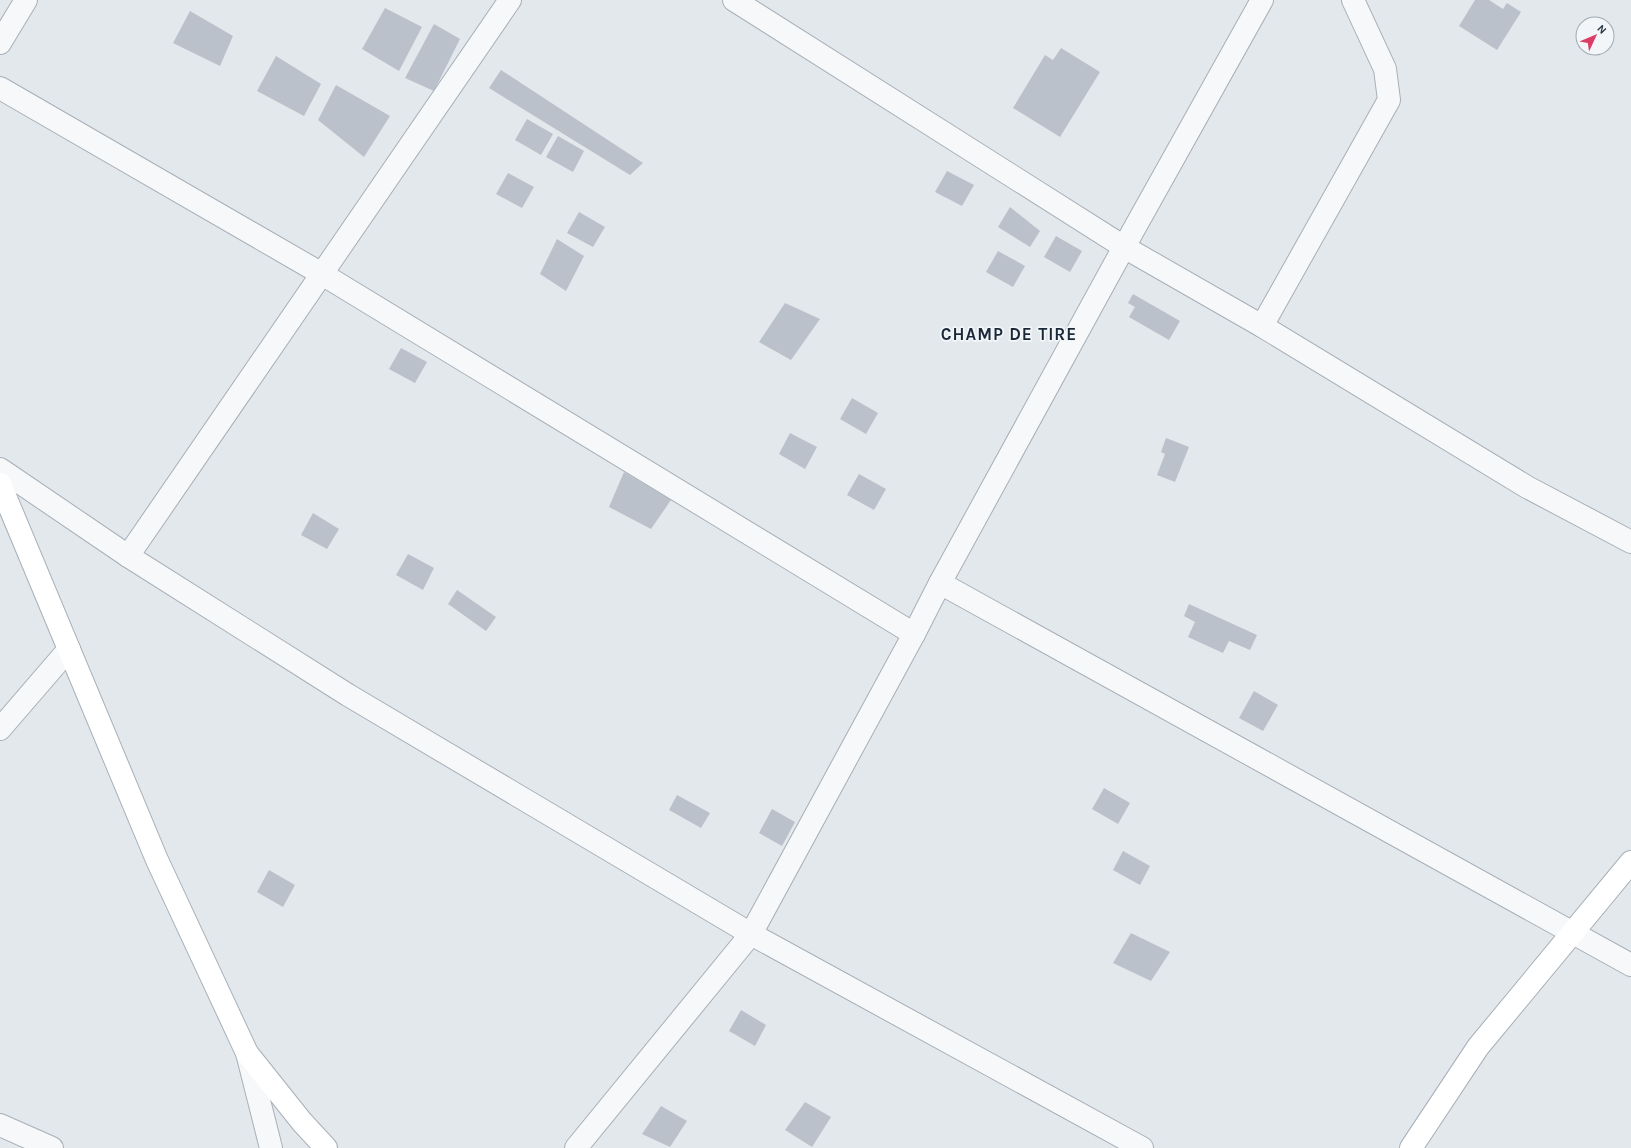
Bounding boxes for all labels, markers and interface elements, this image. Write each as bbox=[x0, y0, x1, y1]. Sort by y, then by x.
north arrow bbox=[1575, 16, 1615, 56]
text: N bbox=[1594, 22, 1609, 37]
district label: CHAMP DE TIRE bbox=[941, 324, 1077, 344]

